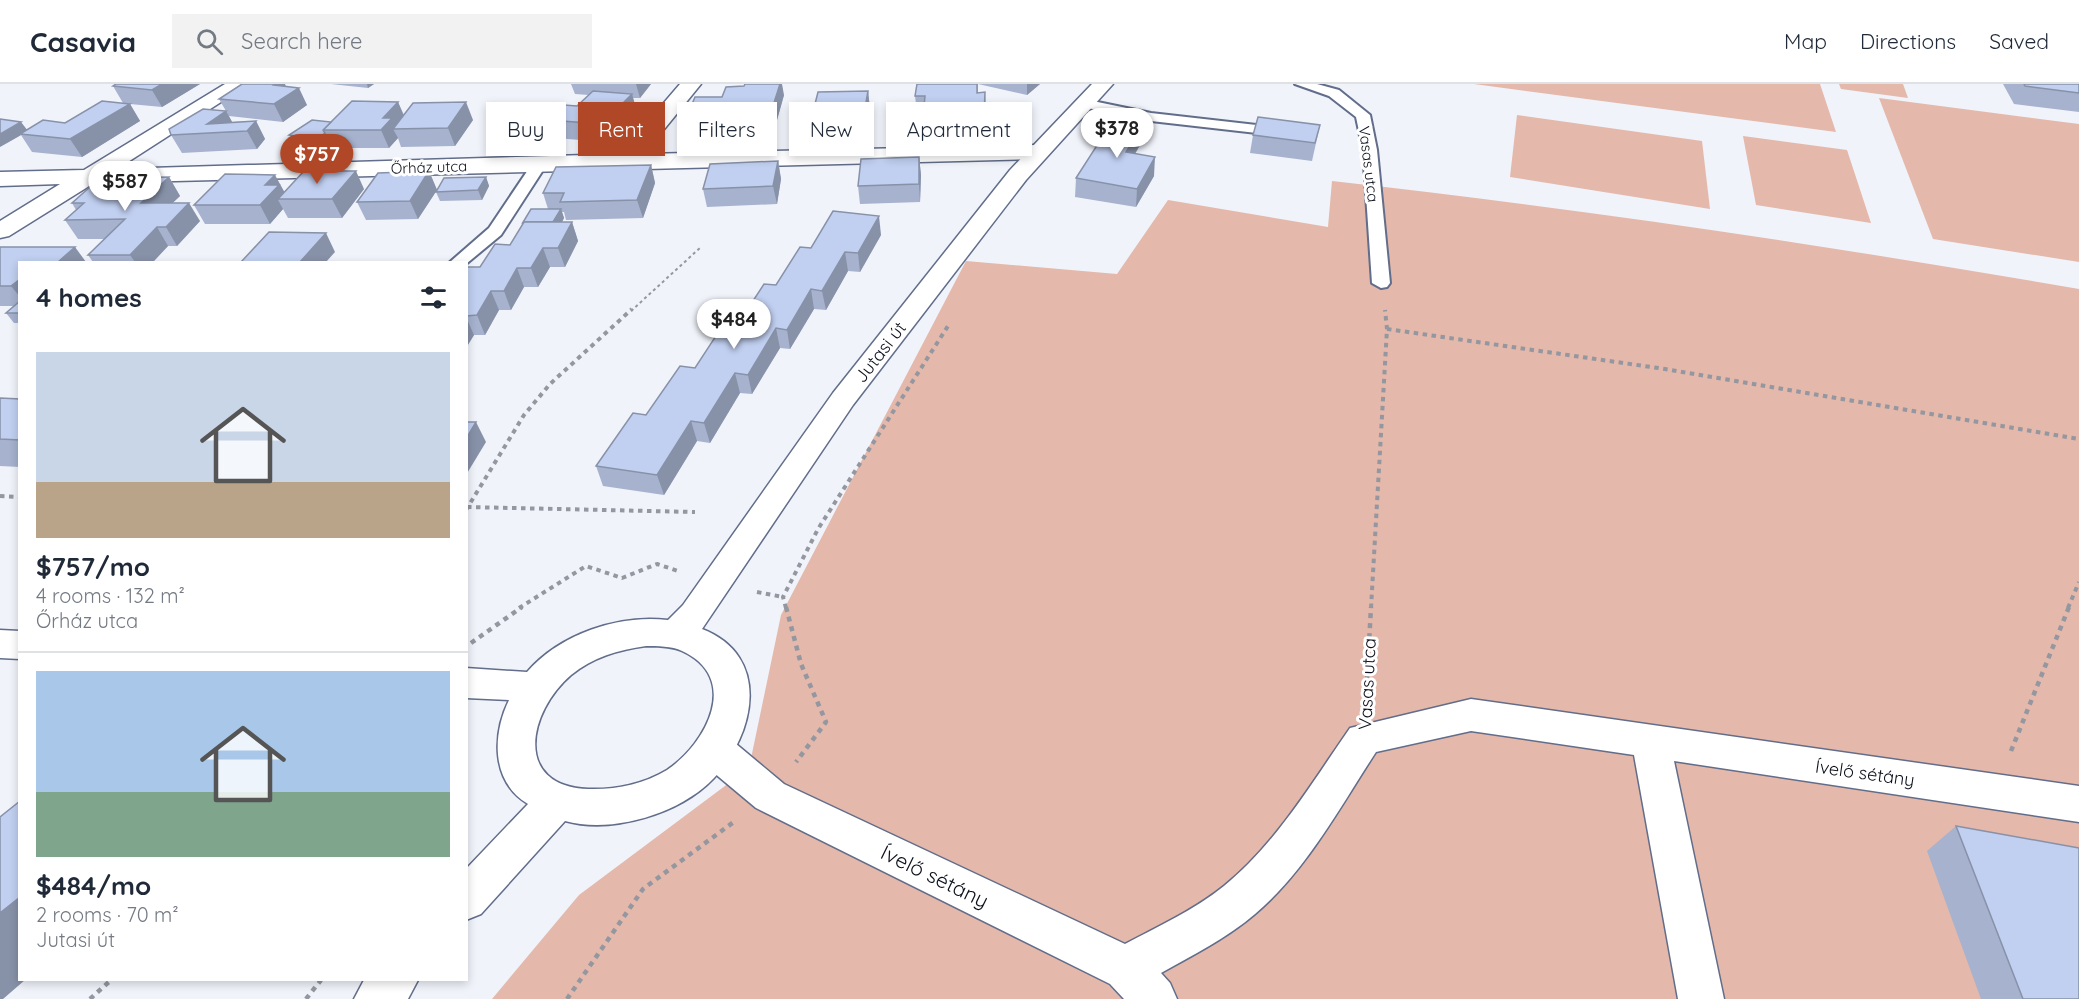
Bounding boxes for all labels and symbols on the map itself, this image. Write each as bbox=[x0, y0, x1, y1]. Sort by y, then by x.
pin: $378 bbox=[1081, 108, 1153, 159]
street label: Vasas utca bbox=[1355, 125, 1383, 203]
pin: $757 bbox=[281, 134, 353, 185]
street label: Őrház utca bbox=[390, 156, 468, 178]
pin: $587 bbox=[89, 161, 161, 212]
pin: $484 bbox=[698, 299, 770, 350]
street label: Jutasi út bbox=[849, 317, 911, 387]
street label: Vasas utca bbox=[1353, 637, 1381, 731]
street label: Ívelő sétány bbox=[1814, 755, 1916, 791]
street label: Ívelő sétány bbox=[877, 839, 993, 913]

